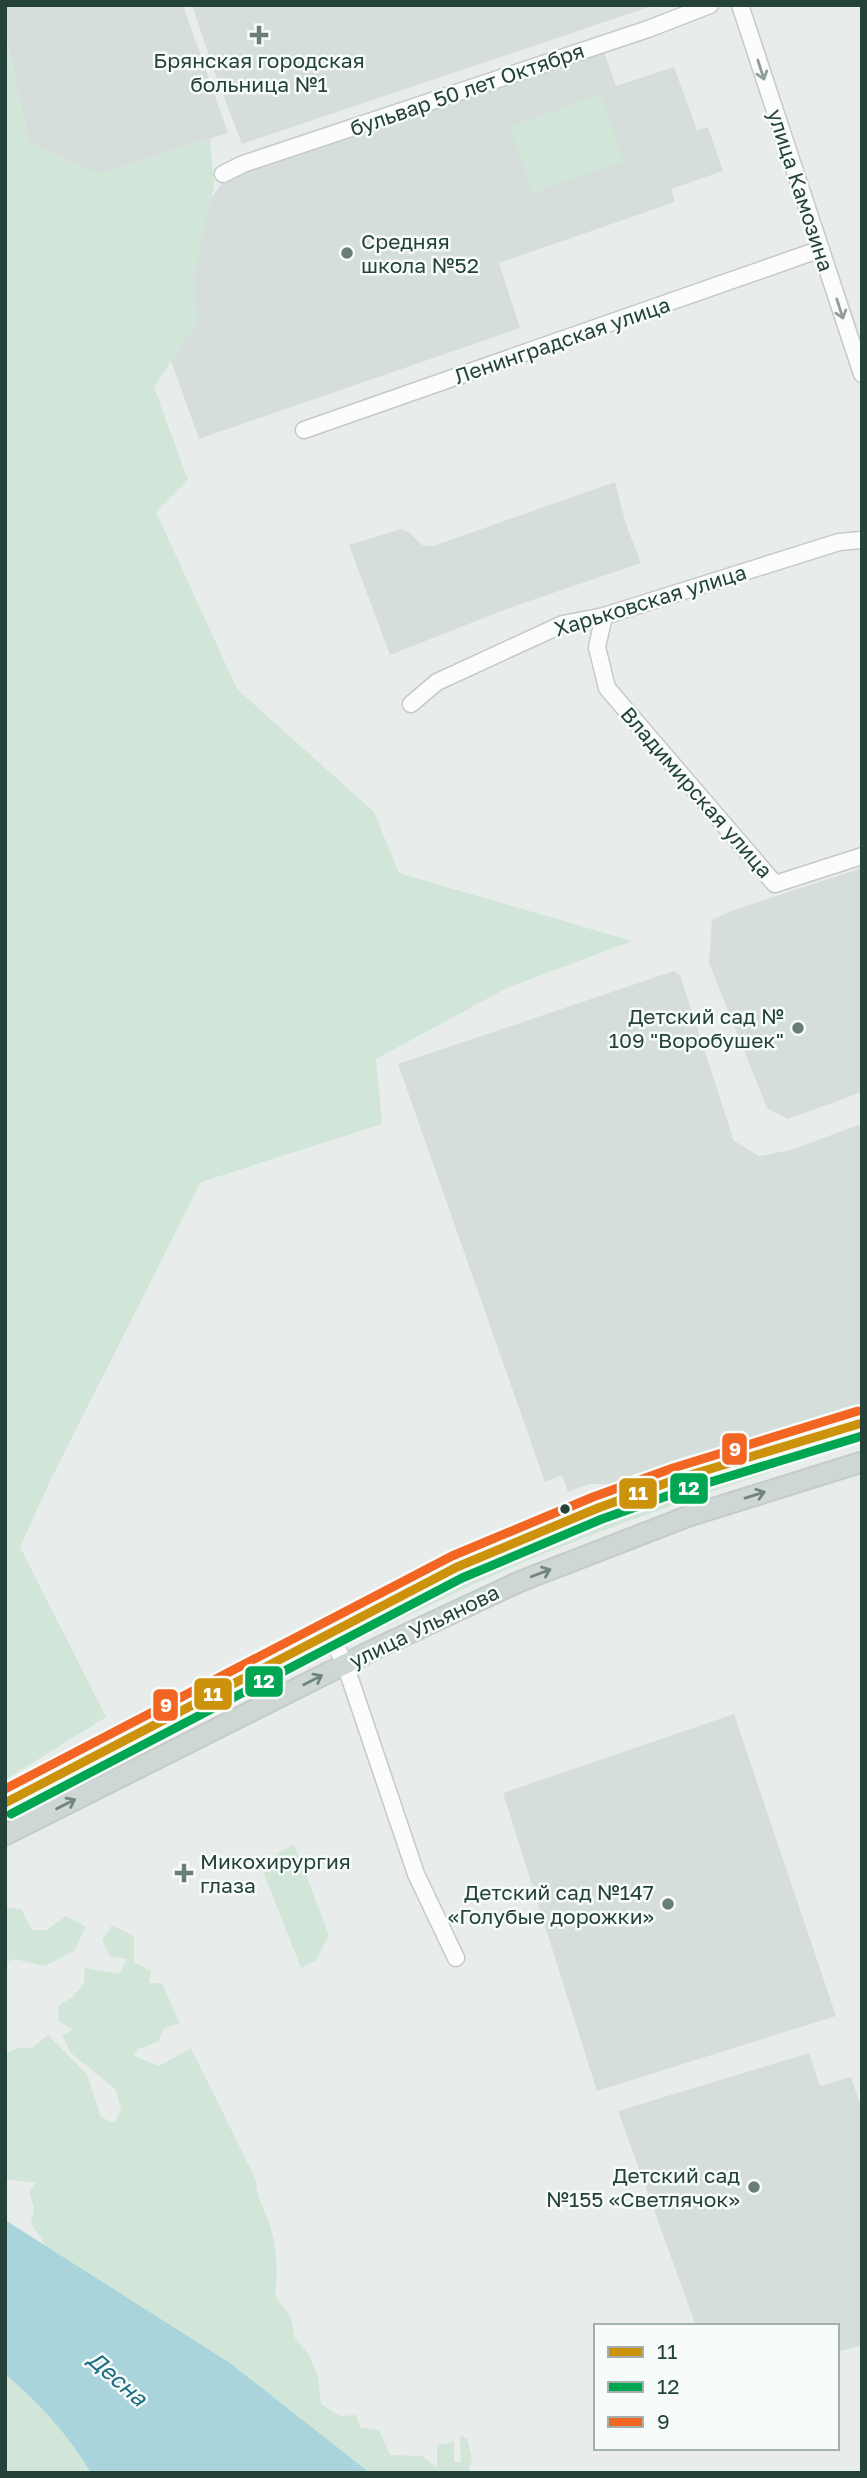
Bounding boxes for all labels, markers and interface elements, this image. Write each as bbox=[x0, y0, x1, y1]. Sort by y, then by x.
marker: Брянская городская больница №1 bbox=[249, 25, 269, 45]
street label: бульвар 50 лет Октября bbox=[347, 37, 587, 141]
place label: Брянская городская больница №1 bbox=[153, 47, 365, 97]
one-way arrow bbox=[756, 59, 768, 81]
street label: улица Камозина bbox=[762, 105, 840, 275]
place label: Средняя школа №52 bbox=[361, 228, 479, 278]
marker: Средняя школа №52 bbox=[339, 245, 355, 261]
street label: Ленинградская улица bbox=[451, 291, 673, 389]
one-way arrow bbox=[835, 298, 848, 320]
street label: Харьковская улица bbox=[551, 558, 749, 642]
street label: Владимирская улица bbox=[616, 701, 778, 883]
place label: Детский сад № 109 "Воробушек" bbox=[609, 1003, 784, 1053]
marker: Детский сад № 109 "Воробушек" bbox=[790, 1020, 806, 1036]
line badge: 9 bbox=[721, 1432, 748, 1466]
text: 9 bbox=[729, 1437, 741, 1460]
line badge: 12 bbox=[669, 1472, 709, 1505]
text: 12 bbox=[678, 1476, 700, 1499]
line badge: 11 bbox=[618, 1477, 658, 1510]
text: 11 bbox=[628, 1481, 648, 1504]
one-way arrow bbox=[744, 1488, 766, 1501]
unlabelled marker bbox=[558, 1502, 572, 1516]
one-way arrow bbox=[530, 1565, 552, 1578]
street label: улица Ульянова bbox=[345, 1578, 503, 1674]
line badge: 12 bbox=[244, 1665, 284, 1698]
text: 12 bbox=[253, 1669, 275, 1692]
one-way arrow bbox=[303, 1673, 323, 1687]
line badge: 11 bbox=[193, 1677, 233, 1711]
text: 11 bbox=[203, 1682, 223, 1705]
line badge: 9 bbox=[152, 1688, 179, 1722]
text: 9 bbox=[160, 1693, 172, 1716]
one-way arrow bbox=[55, 1796, 76, 1810]
place label: Микохирургия глаза bbox=[200, 1848, 351, 1898]
marker: Микохирургия глаза bbox=[174, 1863, 194, 1883]
place label: Детский сад №147 «Голубые дорожки» bbox=[448, 1879, 654, 1929]
marker: Детский сад №147 «Голубые дорожки» bbox=[660, 1896, 676, 1912]
place label: Детский сад №155 «Светлячок» bbox=[546, 2162, 740, 2212]
marker: Детский сад №155 «Светлячок» bbox=[746, 2179, 762, 2195]
legend bbox=[594, 2324, 839, 2450]
text: 11 bbox=[657, 2338, 677, 2364]
water label: Десна bbox=[82, 2344, 154, 2412]
text: 12 bbox=[657, 2373, 679, 2399]
text: 9 bbox=[657, 2408, 670, 2434]

